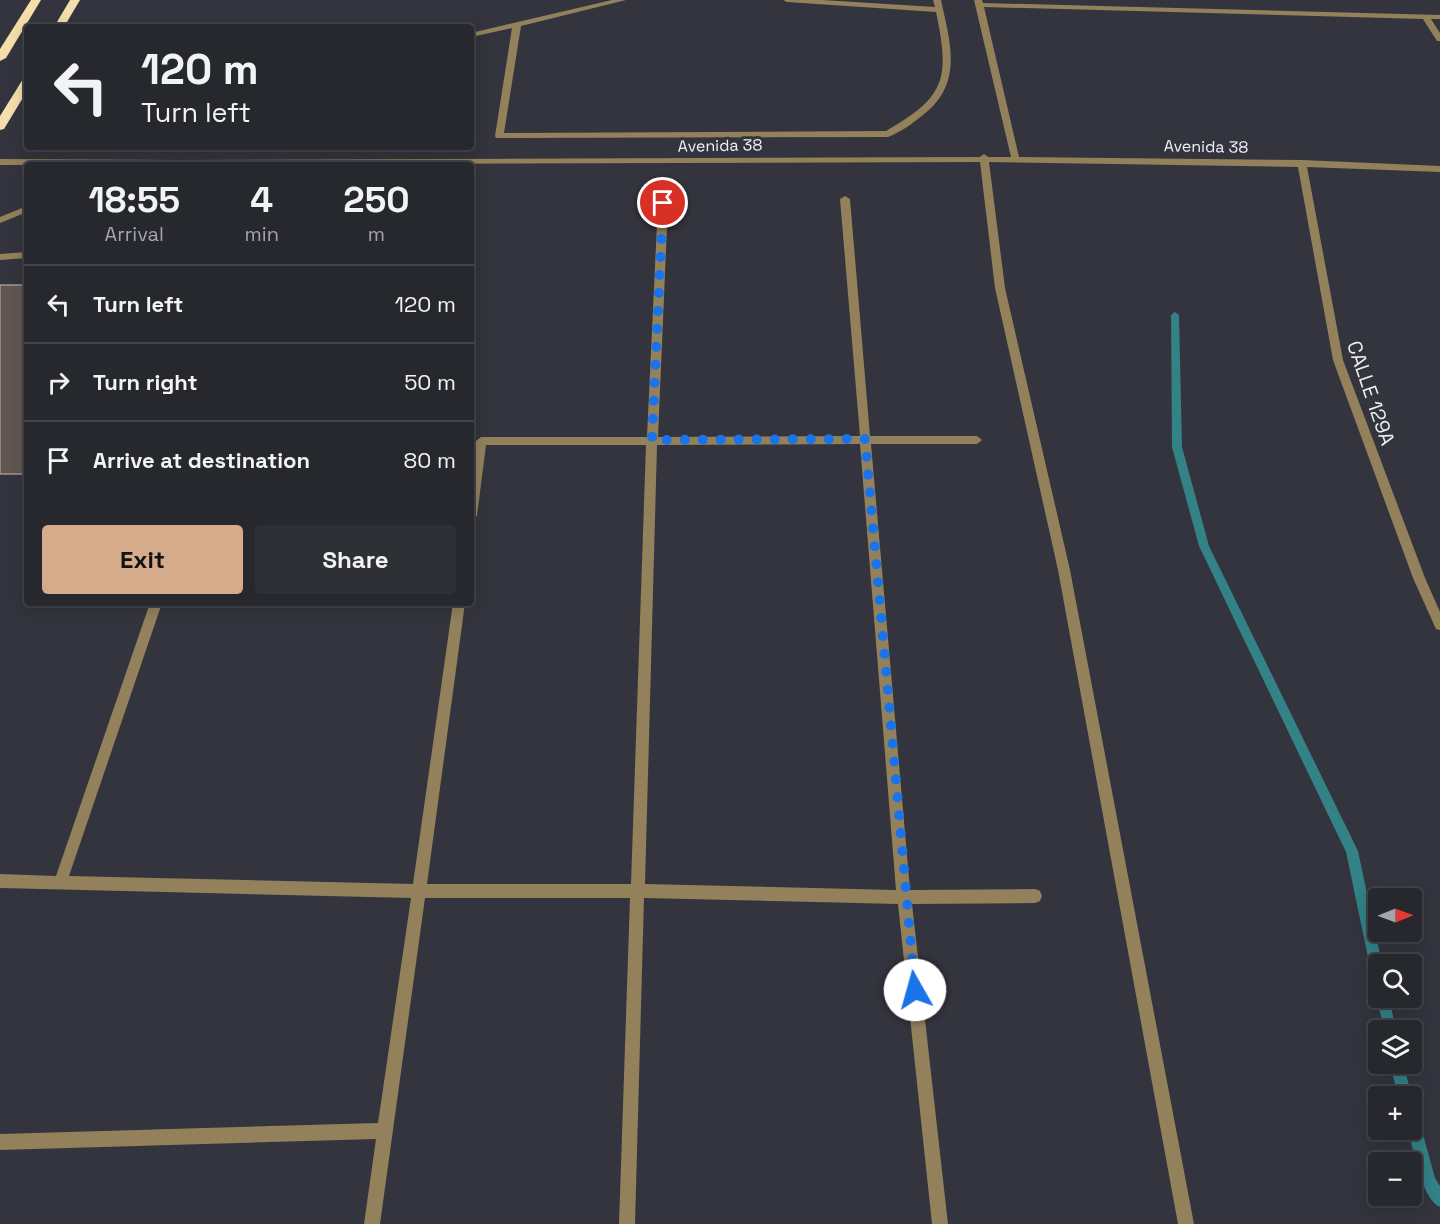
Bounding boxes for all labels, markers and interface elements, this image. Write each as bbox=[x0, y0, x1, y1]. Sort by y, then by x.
text: 120 m bbox=[141, 43, 259, 96]
icon: left bbox=[42, 48, 120, 126]
text: Turn left bbox=[141, 95, 251, 130]
street label: Avenida 38 bbox=[678, 134, 762, 157]
street label: Avenida 38 bbox=[1164, 135, 1248, 158]
text: 18:55 bbox=[88, 177, 180, 223]
text: 4 bbox=[250, 177, 273, 223]
text: 250 bbox=[343, 177, 410, 223]
pin bbox=[637, 177, 688, 228]
icon: arrive bbox=[646, 186, 679, 219]
text: Arrival bbox=[105, 221, 164, 247]
text: min bbox=[245, 221, 279, 247]
text: m bbox=[368, 221, 385, 247]
icon: left bbox=[42, 288, 75, 321]
text: Turn left bbox=[93, 290, 183, 318]
text: 120 m bbox=[395, 290, 456, 318]
street label: CALLE 129A bbox=[1341, 337, 1401, 449]
icon: right bbox=[42, 366, 75, 399]
text: Turn right bbox=[93, 368, 198, 396]
text: 50 m bbox=[404, 368, 456, 396]
icon: arrive bbox=[42, 444, 75, 477]
text: Arrive at destination bbox=[93, 446, 310, 474]
text: 80 m bbox=[404, 446, 456, 474]
button: Exit bbox=[42, 525, 243, 594]
button: Share bbox=[255, 525, 456, 594]
north arrow bbox=[1368, 888, 1422, 942]
map controls bbox=[1368, 888, 1422, 1206]
button: search bbox=[1368, 954, 1422, 1008]
position arrow bbox=[883, 958, 947, 1022]
button: layers bbox=[1368, 1020, 1422, 1074]
button: + bbox=[1368, 1086, 1422, 1140]
button: − bbox=[1368, 1152, 1422, 1206]

